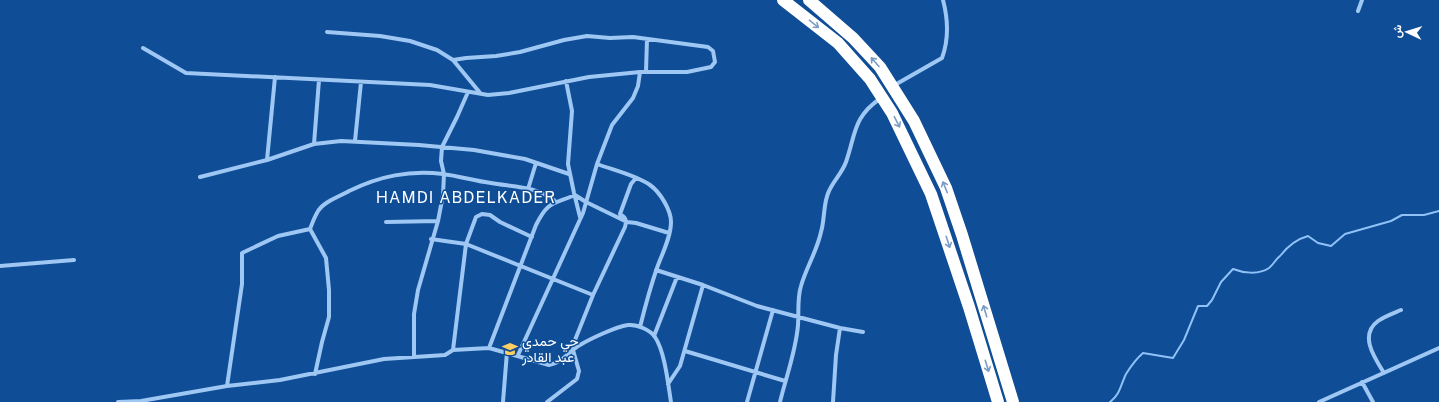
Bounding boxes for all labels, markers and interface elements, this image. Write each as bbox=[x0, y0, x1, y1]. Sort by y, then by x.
north arrow bbox=[1387, 12, 1427, 52]
one-way arrow bbox=[809, 19, 820, 28]
text: ش bbox=[1391, 24, 1404, 38]
one-way arrow bbox=[871, 57, 880, 67]
one-way arrow bbox=[894, 116, 901, 128]
one-way arrow bbox=[941, 182, 949, 194]
district label: HAMDI ABDELKADER bbox=[376, 188, 556, 207]
one-way arrow bbox=[944, 236, 952, 248]
one-way arrow bbox=[981, 305, 988, 318]
place label: حي حمدي عبد القادر bbox=[521, 333, 579, 366]
school or university icon: حي حمدي عبد القادر bbox=[501, 340, 519, 358]
one-way arrow bbox=[984, 359, 991, 372]

